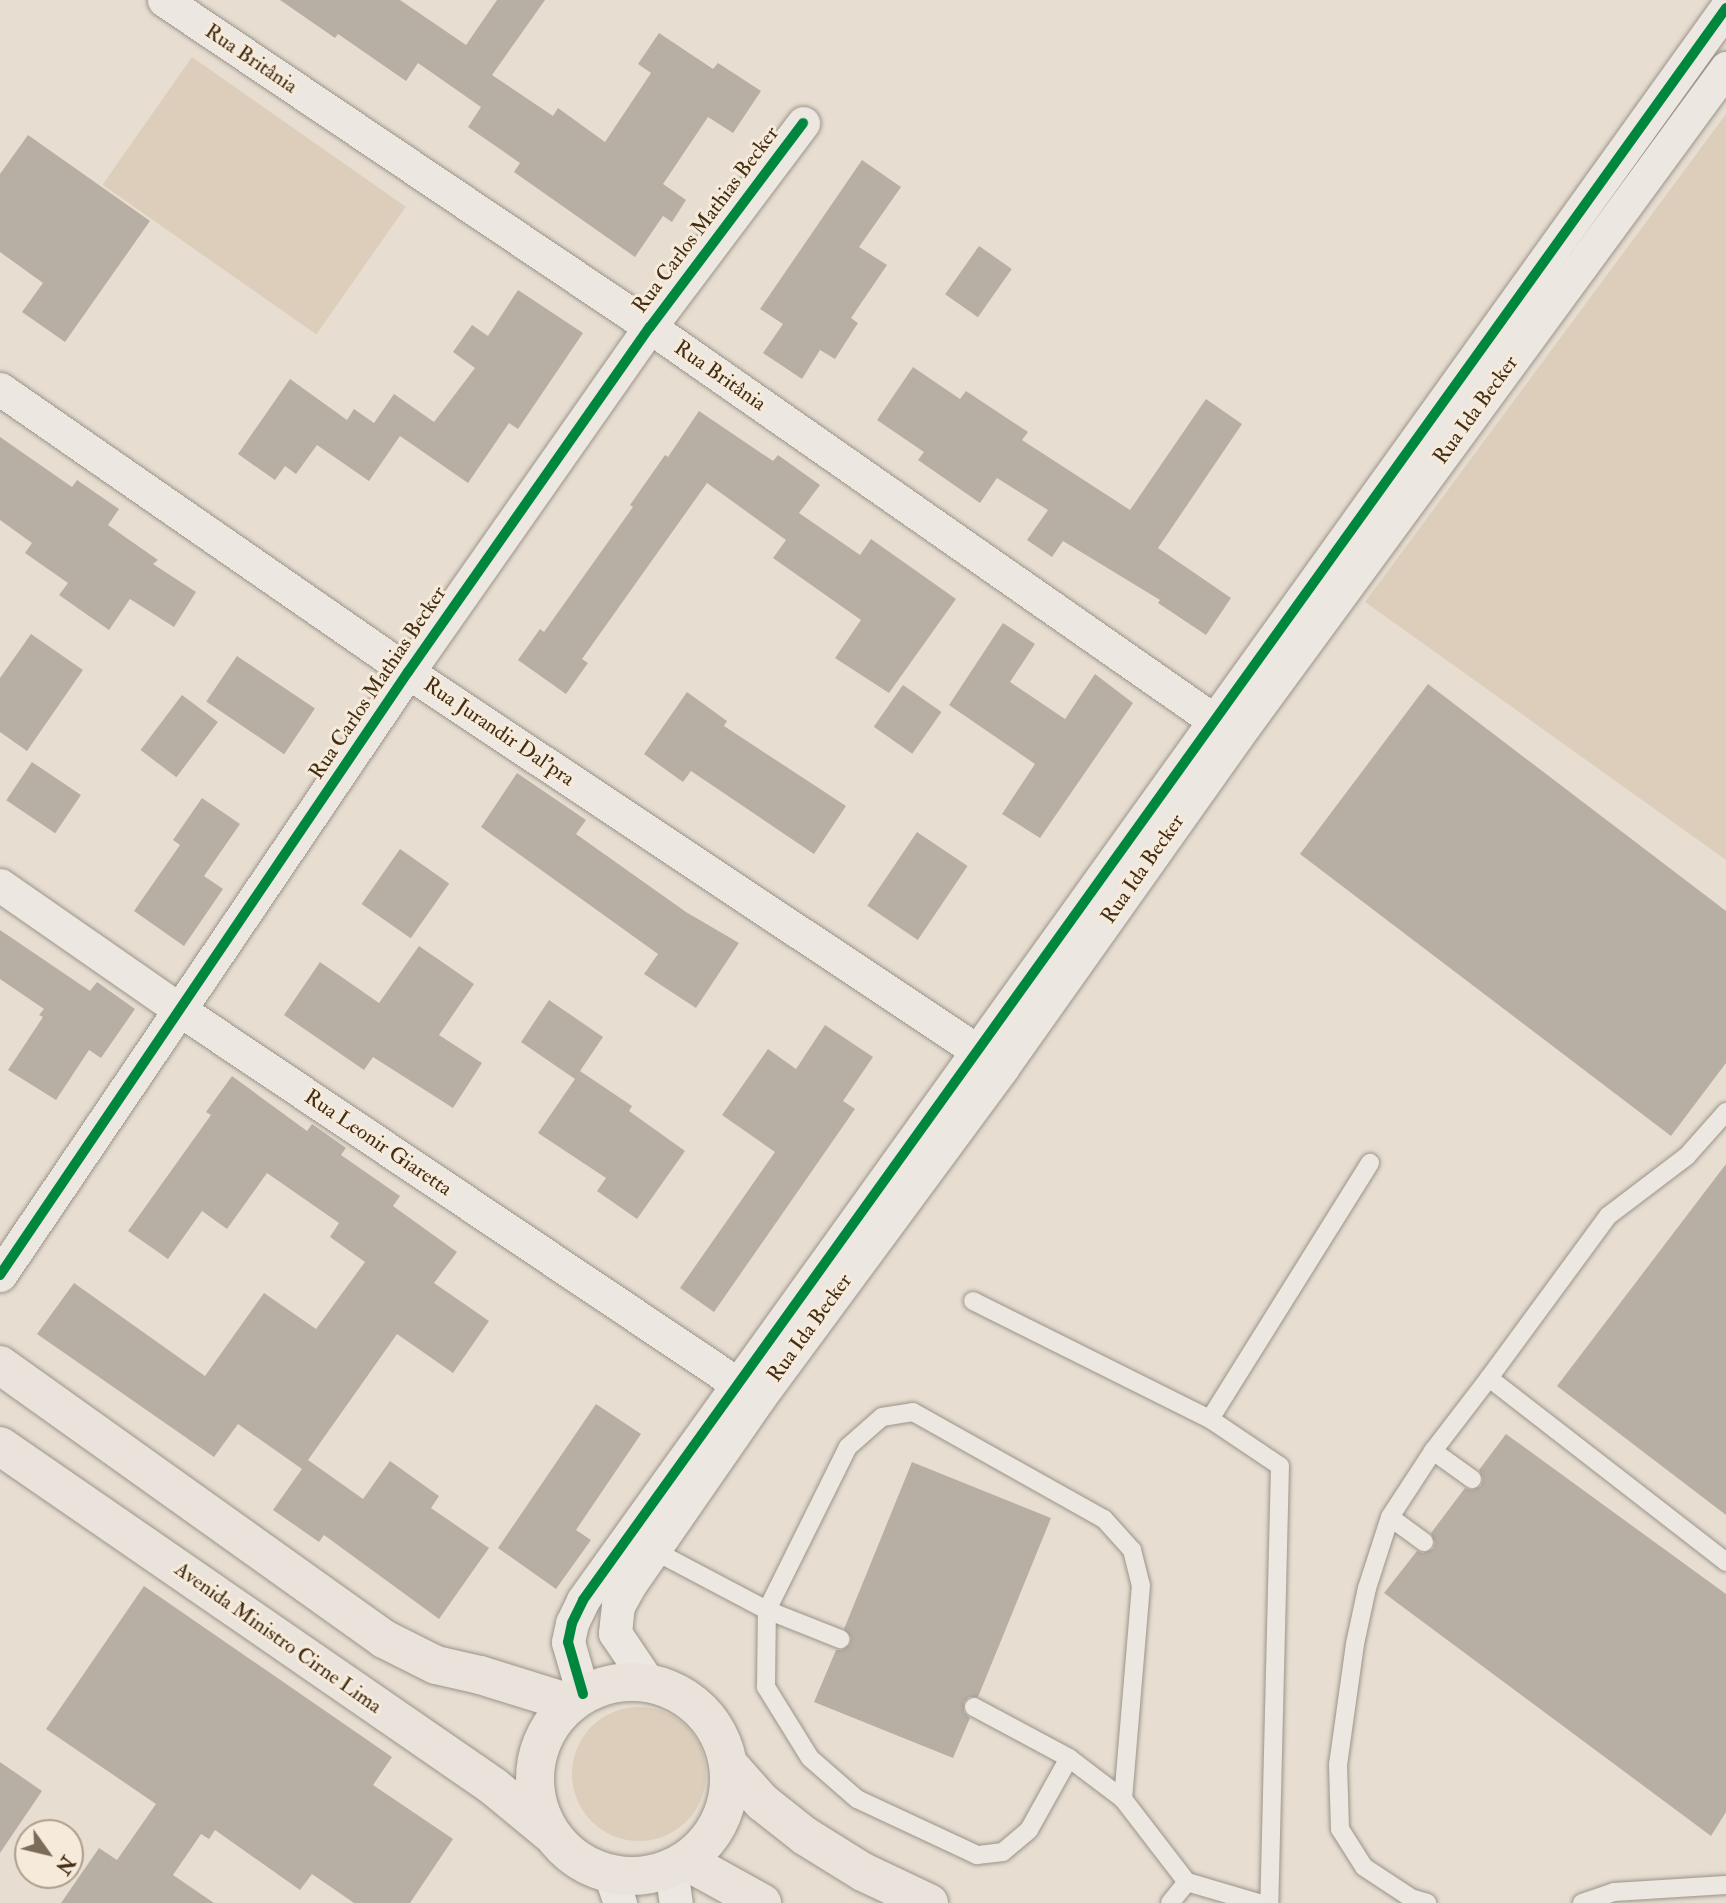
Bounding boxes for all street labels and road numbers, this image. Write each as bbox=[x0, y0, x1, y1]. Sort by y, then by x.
street label: Rua Britânia bbox=[200, 19, 302, 99]
street label: Rua Carlos Mathias Becker bbox=[628, 122, 784, 318]
street label: Rua Britânia bbox=[669, 335, 771, 417]
street label: Rua Ida Becker bbox=[1428, 351, 1524, 469]
street label: Rua Carlos Mathias Becker bbox=[304, 582, 452, 784]
street label: Rua Jurandir Dal'pra bbox=[419, 672, 579, 792]
street label: Rua Ida Becker bbox=[1096, 809, 1190, 929]
street label: Rua Leonir Giaretta bbox=[300, 1084, 456, 1202]
street label: Rua Ida Becker bbox=[762, 1269, 858, 1387]
street label: Avenida Ministro Cirne Lima bbox=[170, 1557, 386, 1719]

